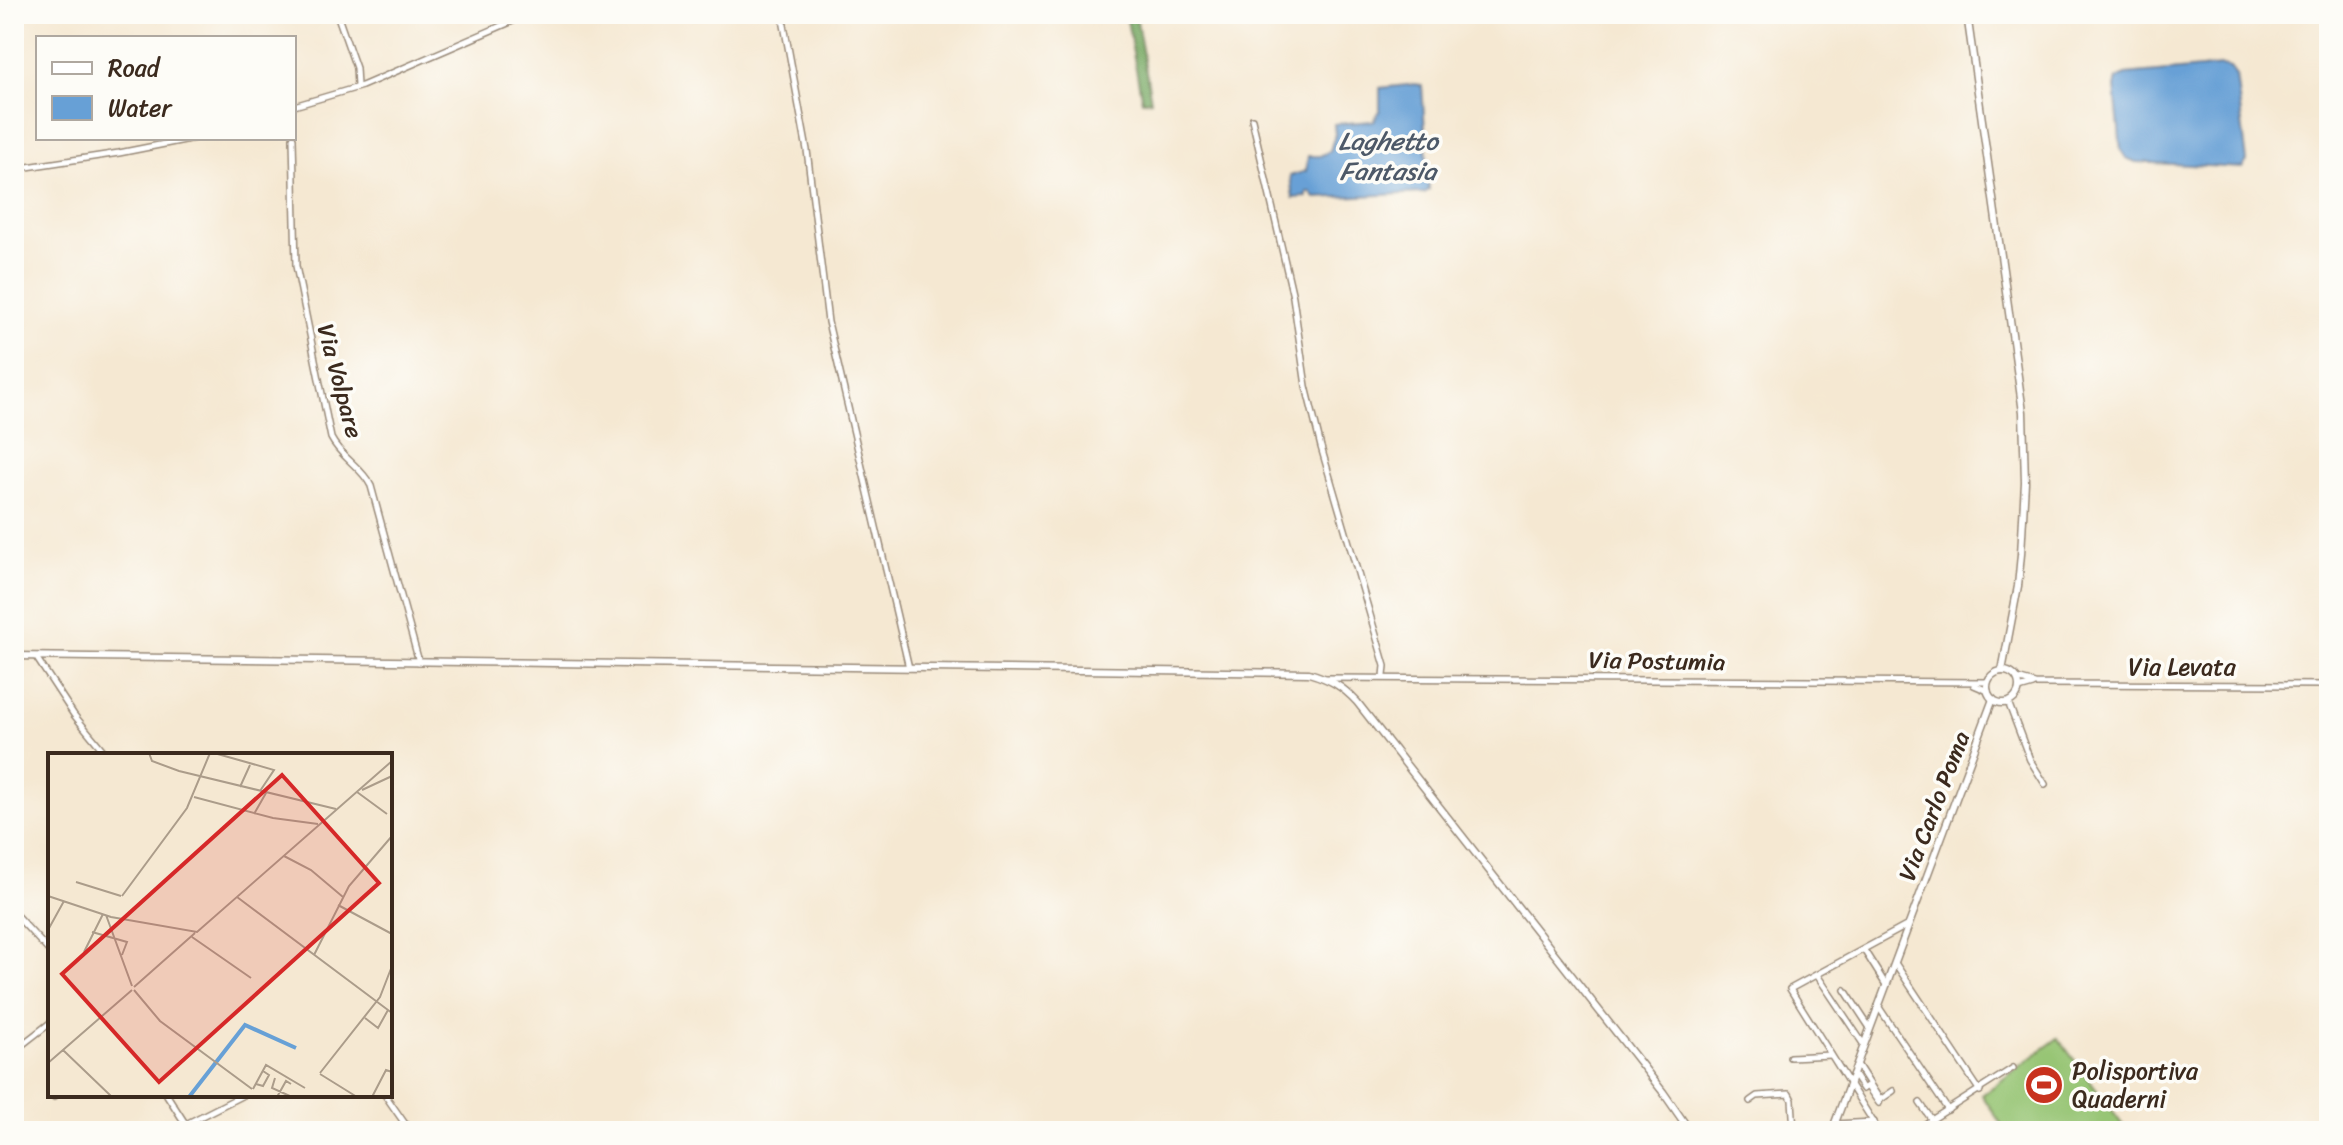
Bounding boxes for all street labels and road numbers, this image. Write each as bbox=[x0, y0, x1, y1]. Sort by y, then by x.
street label: Via Volpare bbox=[305, 319, 375, 443]
street label: Via Postumia bbox=[1588, 639, 1726, 683]
street label: Via Levata bbox=[2128, 646, 2237, 688]
street label: Via Carlo Poma bbox=[1886, 725, 1982, 887]

